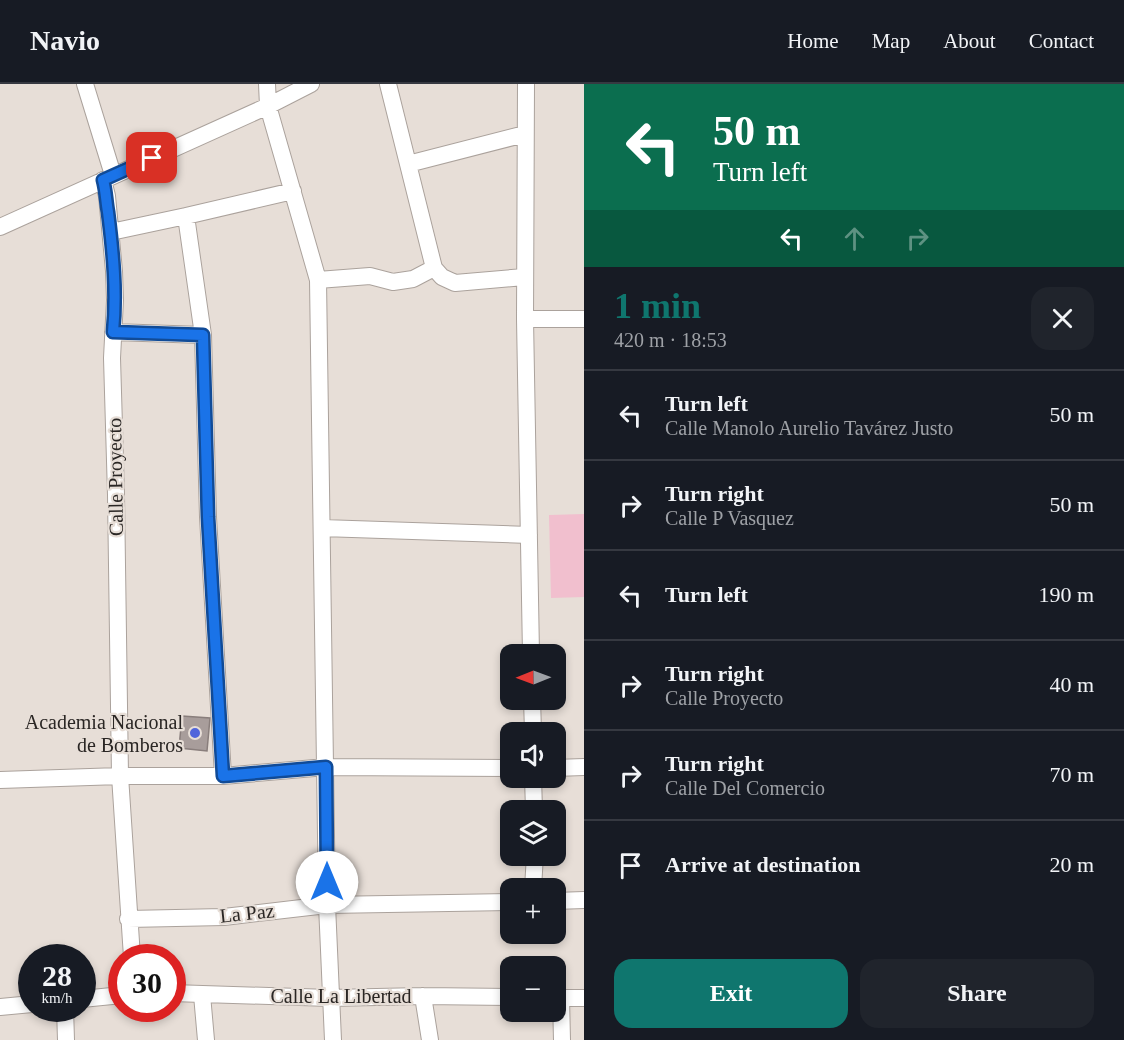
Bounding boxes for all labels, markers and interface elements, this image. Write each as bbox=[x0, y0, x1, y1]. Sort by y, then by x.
text: Navio bbox=[30, 25, 100, 56]
text: Home bbox=[787, 29, 839, 53]
text: Map bbox=[872, 29, 910, 53]
text: About bbox=[943, 29, 996, 53]
text: Contact bbox=[1029, 29, 1094, 53]
icon: left bbox=[614, 108, 692, 186]
text: 50 m bbox=[713, 108, 801, 154]
pin bbox=[126, 132, 177, 183]
icon: arrive bbox=[135, 141, 168, 174]
text: Turn left bbox=[713, 157, 807, 187]
icon: left bbox=[775, 222, 808, 255]
icon: ahead bbox=[838, 222, 871, 255]
icon: right bbox=[901, 222, 934, 255]
text: 1 min bbox=[614, 286, 701, 326]
button: close bbox=[1031, 287, 1094, 350]
text: 420 m · 18:53 bbox=[614, 329, 727, 351]
text: Turn left bbox=[665, 391, 748, 416]
icon: left bbox=[614, 399, 647, 432]
text: 50 m bbox=[1049, 402, 1094, 427]
text: Calle Manolo Aurelio Tavárez Justo bbox=[665, 417, 953, 439]
street label: Calle Proyecto bbox=[103, 418, 128, 536]
text: Turn right bbox=[665, 481, 764, 506]
icon: right bbox=[614, 489, 647, 522]
text: 50 m bbox=[1049, 492, 1094, 517]
text: Calle P Vasquez bbox=[665, 507, 794, 529]
icon: left bbox=[614, 579, 647, 612]
text: Turn left bbox=[665, 582, 748, 607]
text: 190 m bbox=[1038, 582, 1094, 607]
north arrow bbox=[500, 644, 566, 710]
map controls bbox=[500, 644, 566, 1022]
text: Turn right bbox=[665, 661, 764, 686]
icon: right bbox=[614, 669, 647, 702]
text: 40 m bbox=[1049, 672, 1094, 697]
text: Calle Proyecto bbox=[665, 687, 783, 709]
place label: Academia Nacional de Bomberos bbox=[25, 711, 183, 756]
button: sound bbox=[500, 722, 566, 788]
marker: Academia Nacional de Bomberos bbox=[188, 726, 202, 740]
text: Turn right bbox=[665, 751, 764, 776]
icon: right bbox=[614, 759, 647, 792]
text: 70 m bbox=[1049, 762, 1094, 787]
text: Calle Del Comercio bbox=[665, 777, 825, 799]
button: layers bbox=[500, 800, 566, 866]
icon: arrive bbox=[614, 849, 647, 882]
position arrow bbox=[295, 850, 359, 914]
text: Arrive at destination bbox=[665, 852, 861, 877]
text: 20 m bbox=[1049, 852, 1094, 877]
button: + bbox=[500, 878, 566, 944]
street label: La Paz bbox=[219, 899, 276, 927]
speed limit sign: 30 bbox=[108, 944, 186, 1022]
button: − bbox=[500, 956, 566, 1022]
text: 28 bbox=[42, 959, 72, 992]
button: Exit bbox=[614, 959, 848, 1028]
button: Share bbox=[860, 959, 1094, 1028]
street label: Calle La Libertad bbox=[270, 985, 412, 1007]
text: km/h bbox=[42, 990, 72, 1006]

